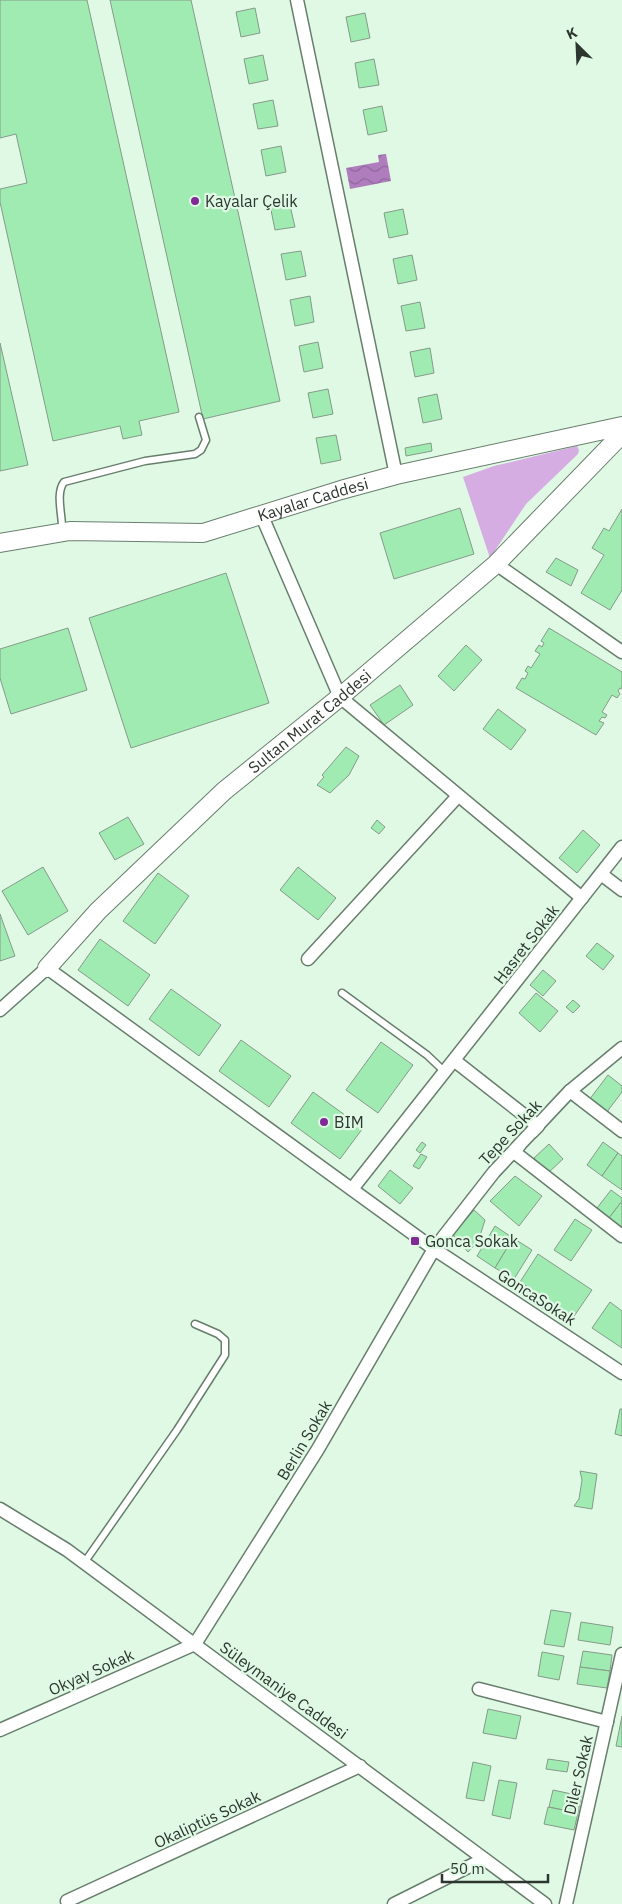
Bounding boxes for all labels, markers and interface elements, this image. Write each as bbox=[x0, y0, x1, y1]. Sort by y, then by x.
north arrow bbox=[552, 20, 602, 70]
text: K bbox=[564, 23, 580, 43]
place label: Kayalar Çelik bbox=[205, 191, 298, 211]
marker: Kayalar Çelik bbox=[189, 195, 201, 207]
street label: Kayalar Caddesi bbox=[255, 473, 371, 525]
street label: Sultan Murat Caddesi bbox=[244, 665, 375, 777]
street label: Hasret Sokak bbox=[489, 900, 564, 988]
street label: Tepe Sokak bbox=[475, 1095, 546, 1169]
place label: BIM bbox=[334, 1112, 364, 1132]
marker: BIM bbox=[318, 1116, 330, 1128]
place label: Gonca Sokak bbox=[425, 1231, 519, 1251]
marker: Gonca Sokak bbox=[409, 1235, 421, 1247]
street label: GoncaSokak bbox=[494, 1264, 580, 1330]
street label: Berlin Sokak bbox=[272, 1396, 336, 1484]
street label: Süleymaniye Caddesi bbox=[216, 1637, 352, 1743]
street label: Okyay Sokak bbox=[45, 1644, 137, 1700]
street label: Diler Sokak bbox=[559, 1733, 597, 1817]
street label: Okaliptüs Sokak bbox=[150, 1785, 264, 1852]
scale bar bbox=[442, 1852, 548, 1884]
text: 50 m bbox=[450, 1859, 485, 1878]

